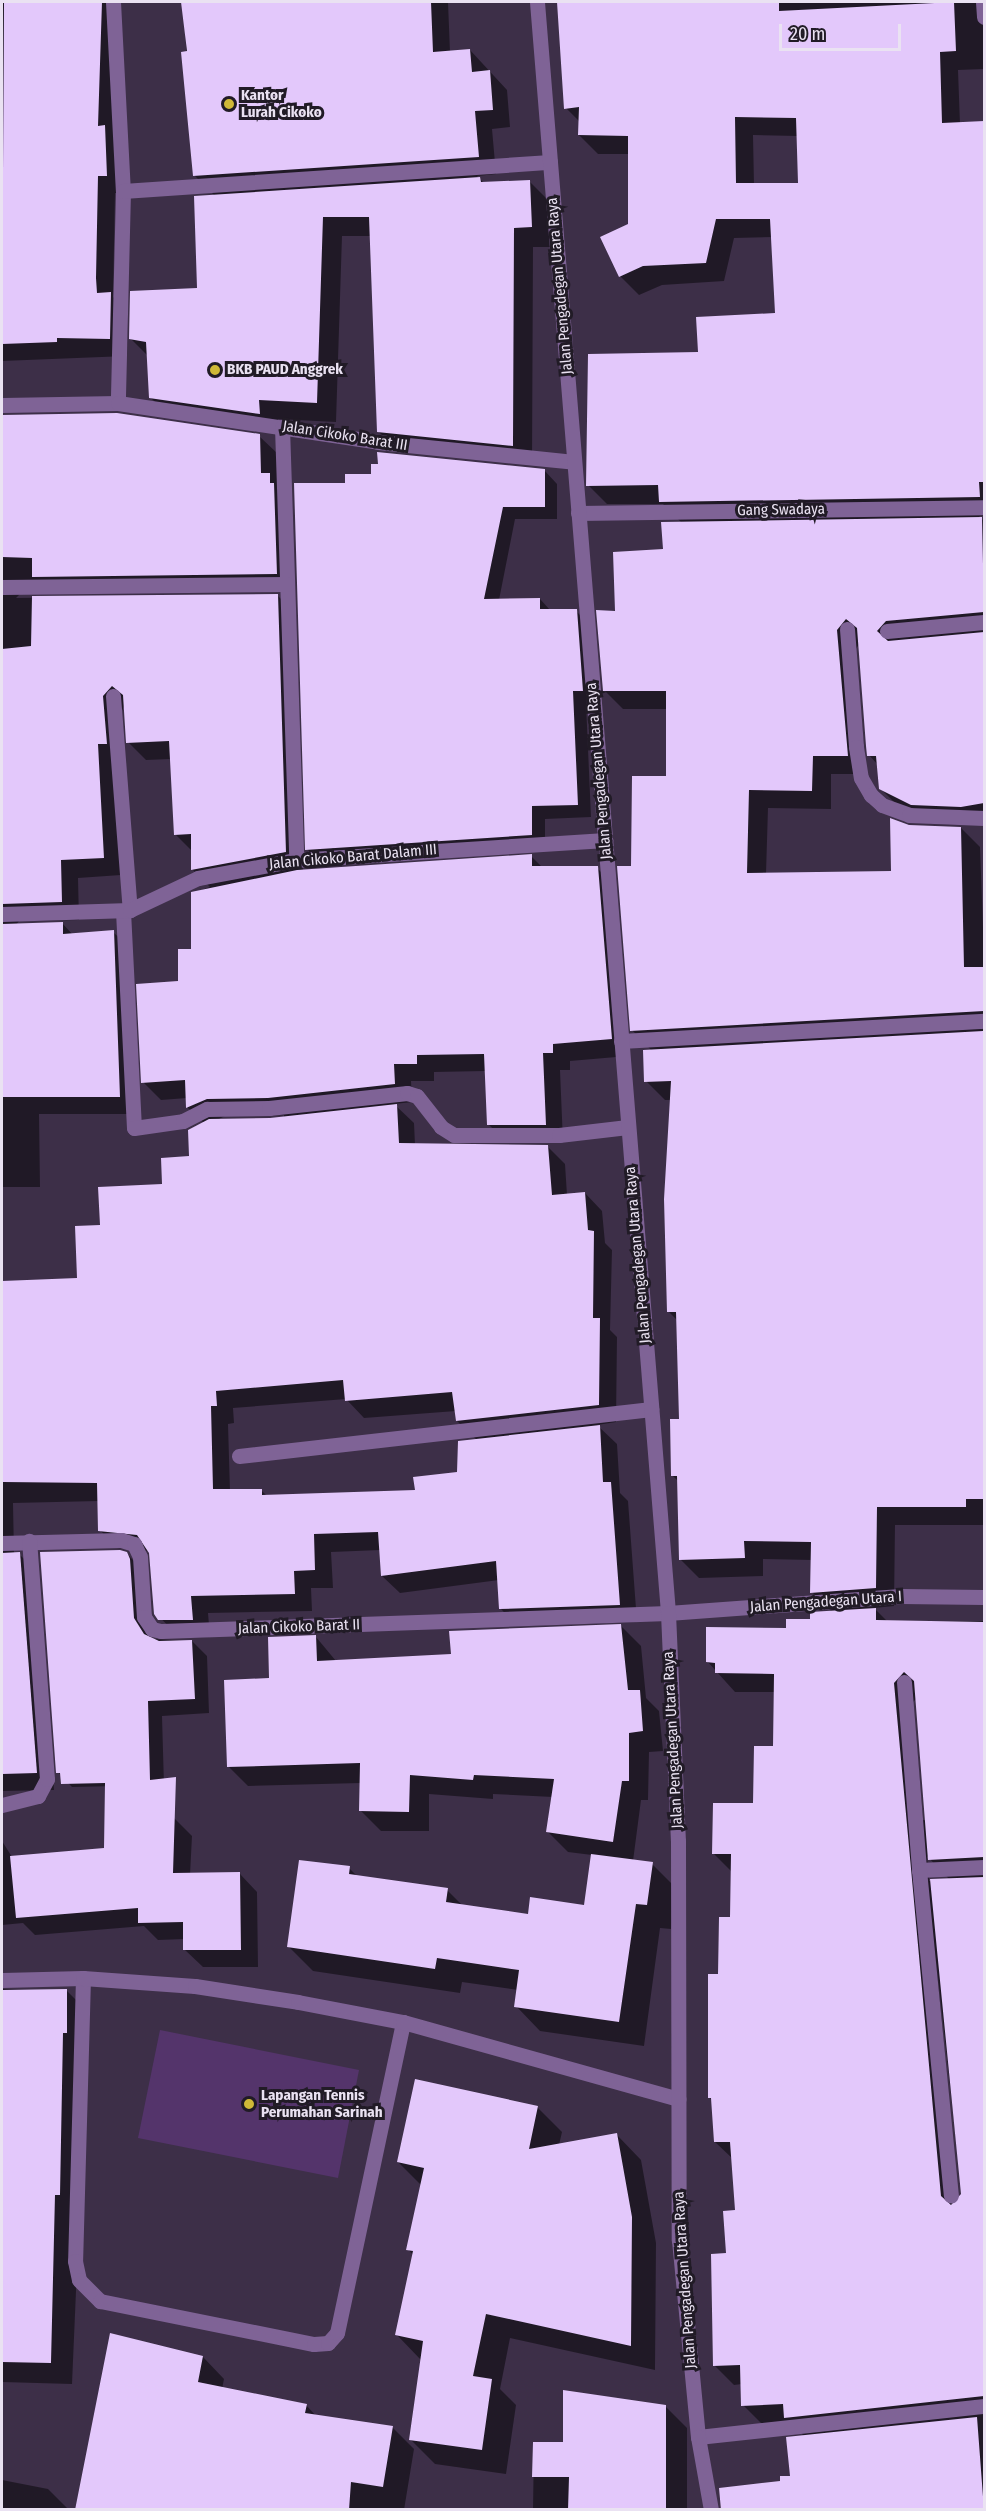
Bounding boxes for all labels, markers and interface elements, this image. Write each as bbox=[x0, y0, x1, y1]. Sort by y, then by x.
scale bar bbox=[782, 12, 904, 50]
text: 20 m bbox=[790, 23, 825, 45]
place label: Kantor Lurah Cikoko bbox=[241, 86, 322, 121]
marker: Kantor Lurah Cikoko bbox=[222, 97, 236, 111]
street label: Jalan Pengadegan Utara Raya bbox=[543, 197, 577, 375]
place label: BKB PAUD Anggrek bbox=[227, 361, 343, 379]
marker: BKB PAUD Anggrek bbox=[208, 363, 222, 377]
street label: Jalan Cikoko Barat III bbox=[281, 417, 409, 455]
street label: Gang Swadaya bbox=[737, 500, 825, 520]
street label: Jalan Pengadegan Utara Raya bbox=[582, 682, 616, 860]
street label: Jalan Cikoko Barat Dalam III bbox=[268, 841, 438, 873]
street label: Jalan Pengadegan Utara Raya bbox=[621, 1166, 655, 1344]
street label: Jalan Pengadegan Utara I bbox=[749, 1588, 903, 1616]
street label: Jalan Cikoko Barat II bbox=[238, 1616, 360, 1638]
street label: Jalan Pengadegan Utara Raya bbox=[659, 1651, 687, 1829]
place label: Lapangan Tennis Perumahan Sarinah bbox=[261, 2086, 383, 2121]
marker: Lapangan Tennis Perumahan Sarinah bbox=[242, 2097, 256, 2111]
street label: Jalan Pengadegan Utara Raya bbox=[670, 2191, 700, 2369]

